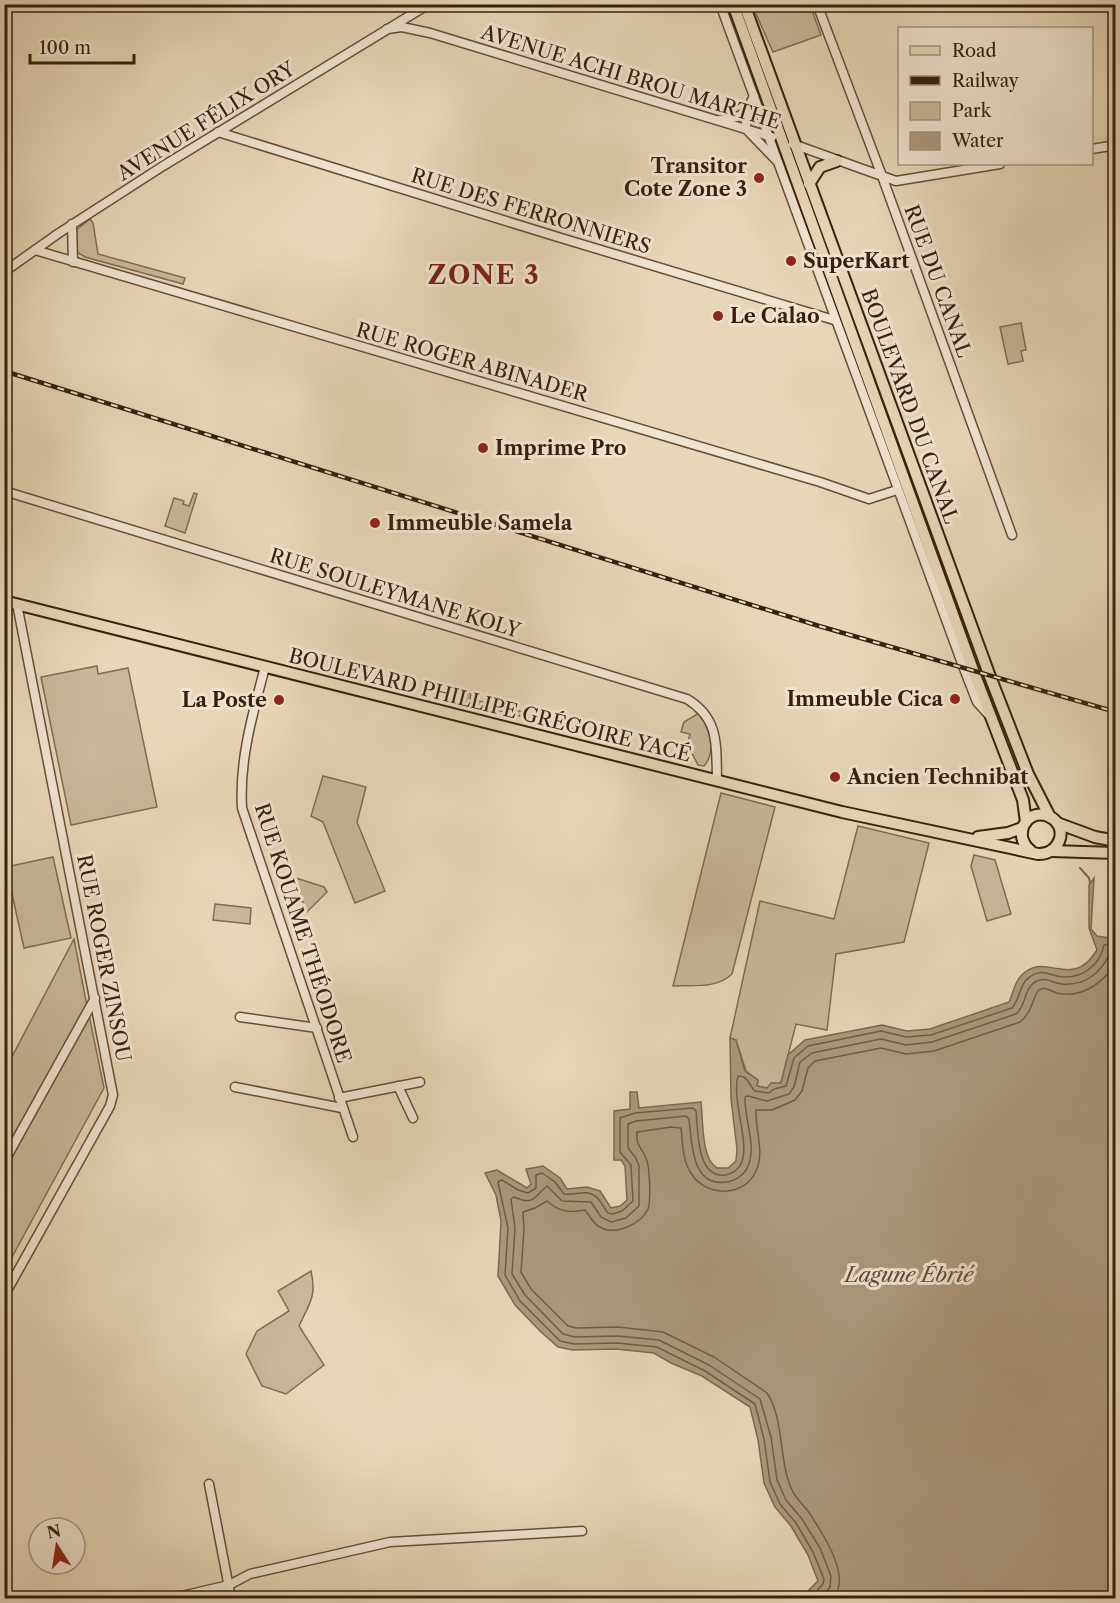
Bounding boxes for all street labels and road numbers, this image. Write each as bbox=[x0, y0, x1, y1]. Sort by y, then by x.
street label: AVENUE ACHI BROU MARTHE bbox=[477, 20, 784, 134]
street label: AVENUE FÉLIX ORY bbox=[111, 55, 300, 186]
street label: RUE DES FERRONNIERS bbox=[408, 163, 654, 259]
street label: RUE DU CANAL bbox=[899, 202, 977, 360]
street label: BOULEVARD DU CANAL bbox=[856, 285, 964, 527]
street label: RUE ROGER ABINADER bbox=[353, 317, 592, 407]
street label: RUE SOULEYMANE KOLY bbox=[267, 543, 524, 643]
street label: BOULEVARD PHILLIPE GRÉGOIRE YACÉ bbox=[286, 642, 694, 767]
street label: RUE KOUAME THÉODORE bbox=[250, 800, 357, 1066]
street label: RUE ROGER ZINSOU bbox=[72, 852, 136, 1064]

